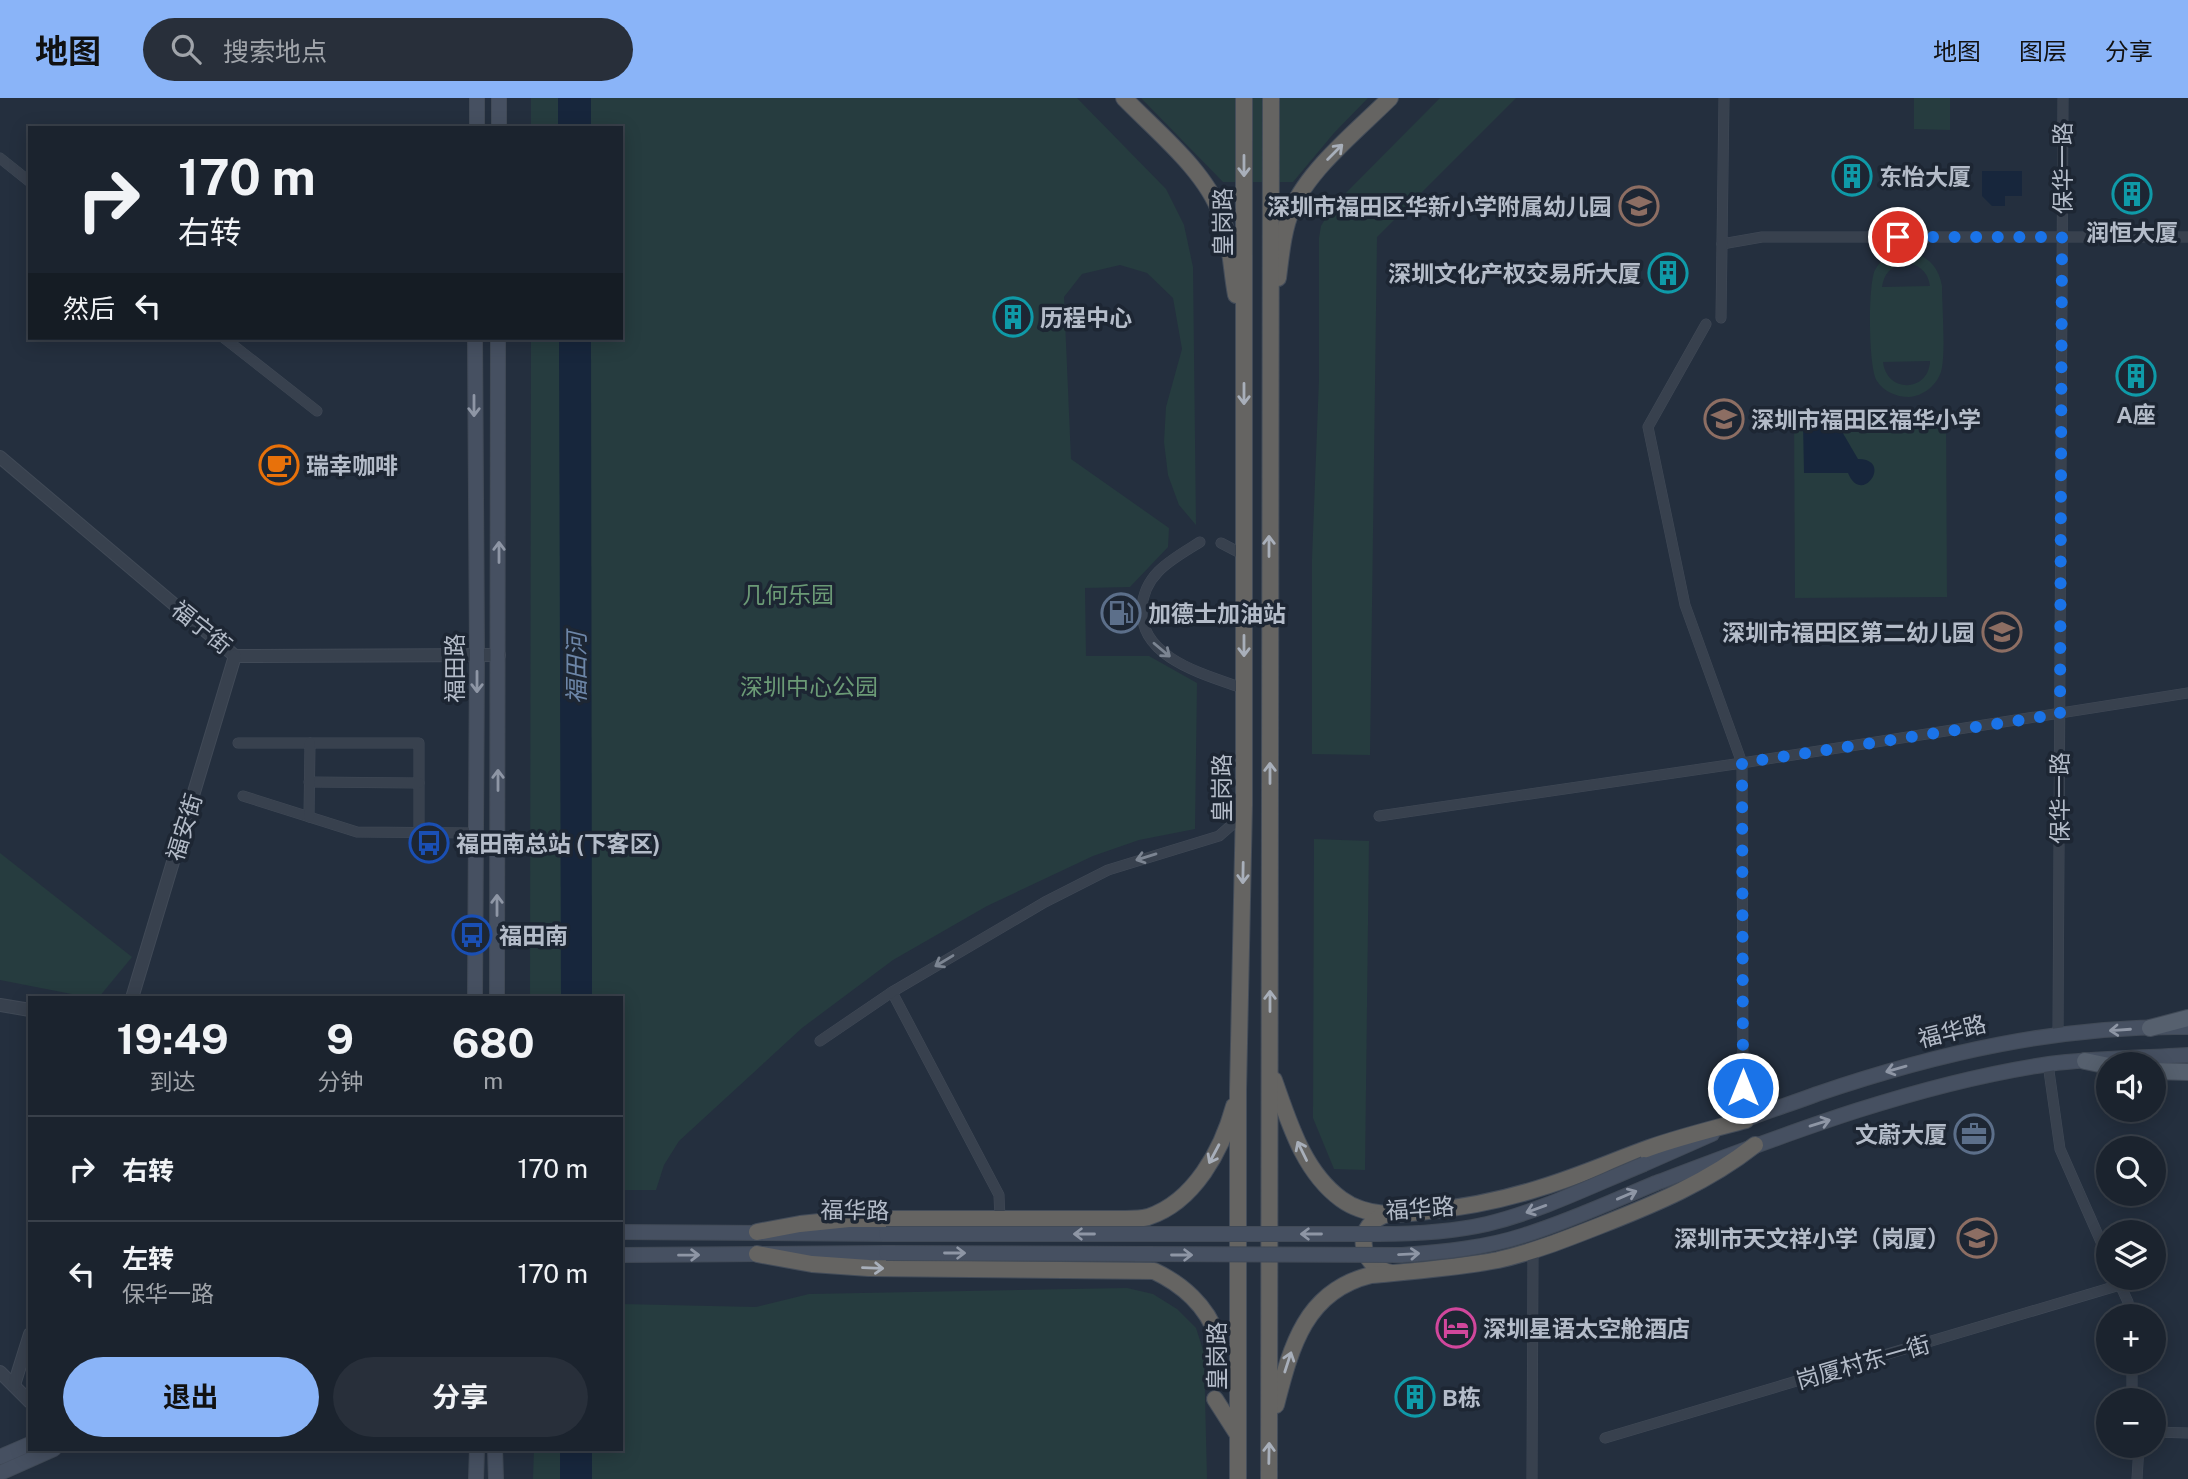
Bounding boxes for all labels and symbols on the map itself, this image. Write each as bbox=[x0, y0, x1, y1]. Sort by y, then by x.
street label: 保华一路 bbox=[2049, 122, 2076, 214]
one-way arrow bbox=[1327, 144, 1344, 161]
one-way arrow bbox=[1237, 154, 1251, 177]
building icon: 东怡大厦 bbox=[1831, 155, 1873, 197]
place label: 东怡大厦 bbox=[1879, 163, 1971, 190]
building icon: 润恒大厦 bbox=[2111, 173, 2153, 215]
school or university icon: 深圳市福田区华新小学附属幼儿园 bbox=[1618, 185, 1660, 227]
street label: 皇岗路 bbox=[1209, 188, 1236, 257]
place label: 深圳市福田区华新小学附属幼儿园 bbox=[1267, 193, 1612, 220]
pin bbox=[1868, 207, 1928, 267]
place label: 润恒大厦 bbox=[2086, 219, 2178, 246]
building icon: 深圳文化产权交易所大厦 bbox=[1647, 252, 1689, 294]
place label: 深圳文化产权交易所大厦 bbox=[1388, 260, 1641, 287]
building icon: 历程中心 bbox=[992, 296, 1034, 338]
place label: 历程中心 bbox=[1040, 304, 1132, 331]
building icon: A座 bbox=[2115, 355, 2157, 397]
one-way arrow bbox=[1237, 382, 1251, 405]
one-way arrow bbox=[467, 394, 481, 417]
school or university icon: 深圳市福田区福华小学 bbox=[1703, 398, 1745, 440]
place label: A座 bbox=[2116, 401, 2156, 428]
place label: 深圳市福田区福华小学 bbox=[1751, 406, 1981, 433]
cafe icon: 瑞幸咖啡 bbox=[258, 444, 300, 486]
place label: 瑞幸咖啡 bbox=[306, 452, 398, 479]
one-way arrow bbox=[1262, 534, 1276, 557]
one-way arrow bbox=[492, 541, 505, 564]
park label: 几何乐园 bbox=[742, 581, 834, 608]
fuel station icon: 加德士加油站 bbox=[1100, 592, 1142, 634]
street label: 福宁街 bbox=[167, 595, 237, 659]
place label: 加德士加油站 bbox=[1148, 600, 1286, 627]
school or university icon: 深圳市福田区第二幼儿园 bbox=[1981, 611, 2023, 653]
place label: 深圳市福田区第二幼儿园 bbox=[1722, 619, 1975, 646]
water label: 福田河 bbox=[562, 628, 590, 704]
street label: 福田路 bbox=[441, 634, 468, 703]
one-way arrow bbox=[1237, 634, 1251, 657]
one-way arrow bbox=[1153, 642, 1171, 658]
one-way arrow bbox=[470, 671, 484, 694]
park label: 深圳中心公园 bbox=[740, 673, 878, 700]
street label: 保华一路 bbox=[2046, 752, 2073, 844]
street label: 皇岗路 bbox=[1208, 754, 1235, 823]
one-way arrow bbox=[1263, 762, 1277, 785]
one-way arrow bbox=[491, 768, 505, 791]
street label: 福安街 bbox=[161, 790, 207, 864]
bus stop icon: 福田南总站 (下客区) bbox=[408, 822, 450, 864]
place label: 福田南总站 (下客区) bbox=[456, 830, 661, 857]
one-way arrow bbox=[1135, 852, 1157, 865]
one-way arrow bbox=[1236, 861, 1250, 884]
one-way arrow bbox=[490, 894, 504, 917]
bus stop icon: 福田南 bbox=[451, 914, 493, 956]
place label: 福田南 bbox=[499, 922, 568, 949]
one-way arrow bbox=[934, 954, 954, 968]
one-way arrow bbox=[1263, 989, 1277, 1012]
street label: 福华路 bbox=[1915, 1010, 1989, 1052]
one-way arrow bbox=[2109, 1024, 2132, 1037]
position arrow bbox=[1706, 1051, 1780, 1125]
one-way arrow bbox=[1886, 1063, 1908, 1076]
office icon: 文蔚大厦 bbox=[1953, 1113, 1995, 1155]
one-way arrow bbox=[1809, 1116, 1831, 1129]
place label: 文蔚大厦 bbox=[1855, 1121, 1947, 1148]
one-way arrow bbox=[1294, 1141, 1308, 1162]
one-way arrow bbox=[1206, 1143, 1220, 1164]
one-way arrow bbox=[1616, 1187, 1638, 1200]
street label: 福华路 bbox=[1385, 1192, 1455, 1224]
street label: 福华路 bbox=[820, 1196, 890, 1224]
one-way arrow bbox=[1525, 1204, 1547, 1216]
school or university icon: 深圳市天文祥小学（岗厦） bbox=[1956, 1217, 1998, 1259]
place label: 深圳市天文祥小学（岗厦） bbox=[1674, 1225, 1950, 1252]
one-way arrow bbox=[1073, 1227, 1096, 1241]
one-way arrow bbox=[1300, 1227, 1323, 1241]
one-way arrow bbox=[943, 1246, 966, 1260]
one-way arrow bbox=[678, 1248, 701, 1262]
one-way arrow bbox=[1170, 1248, 1193, 1262]
one-way arrow bbox=[1398, 1248, 1421, 1261]
one-way arrow bbox=[861, 1261, 884, 1275]
hotel icon: 深圳星语太空舱酒店 bbox=[1435, 1307, 1477, 1349]
place label: 深圳星语太空舱酒店 bbox=[1483, 1315, 1690, 1342]
street label: 皇岗路 bbox=[1203, 1322, 1230, 1391]
street label: 岗厦村东一街 bbox=[1793, 1330, 1933, 1394]
one-way arrow bbox=[1283, 1351, 1295, 1373]
building icon: B栋 bbox=[1394, 1376, 1436, 1418]
place label: B栋 bbox=[1442, 1384, 1481, 1411]
one-way arrow bbox=[1262, 1442, 1276, 1465]

